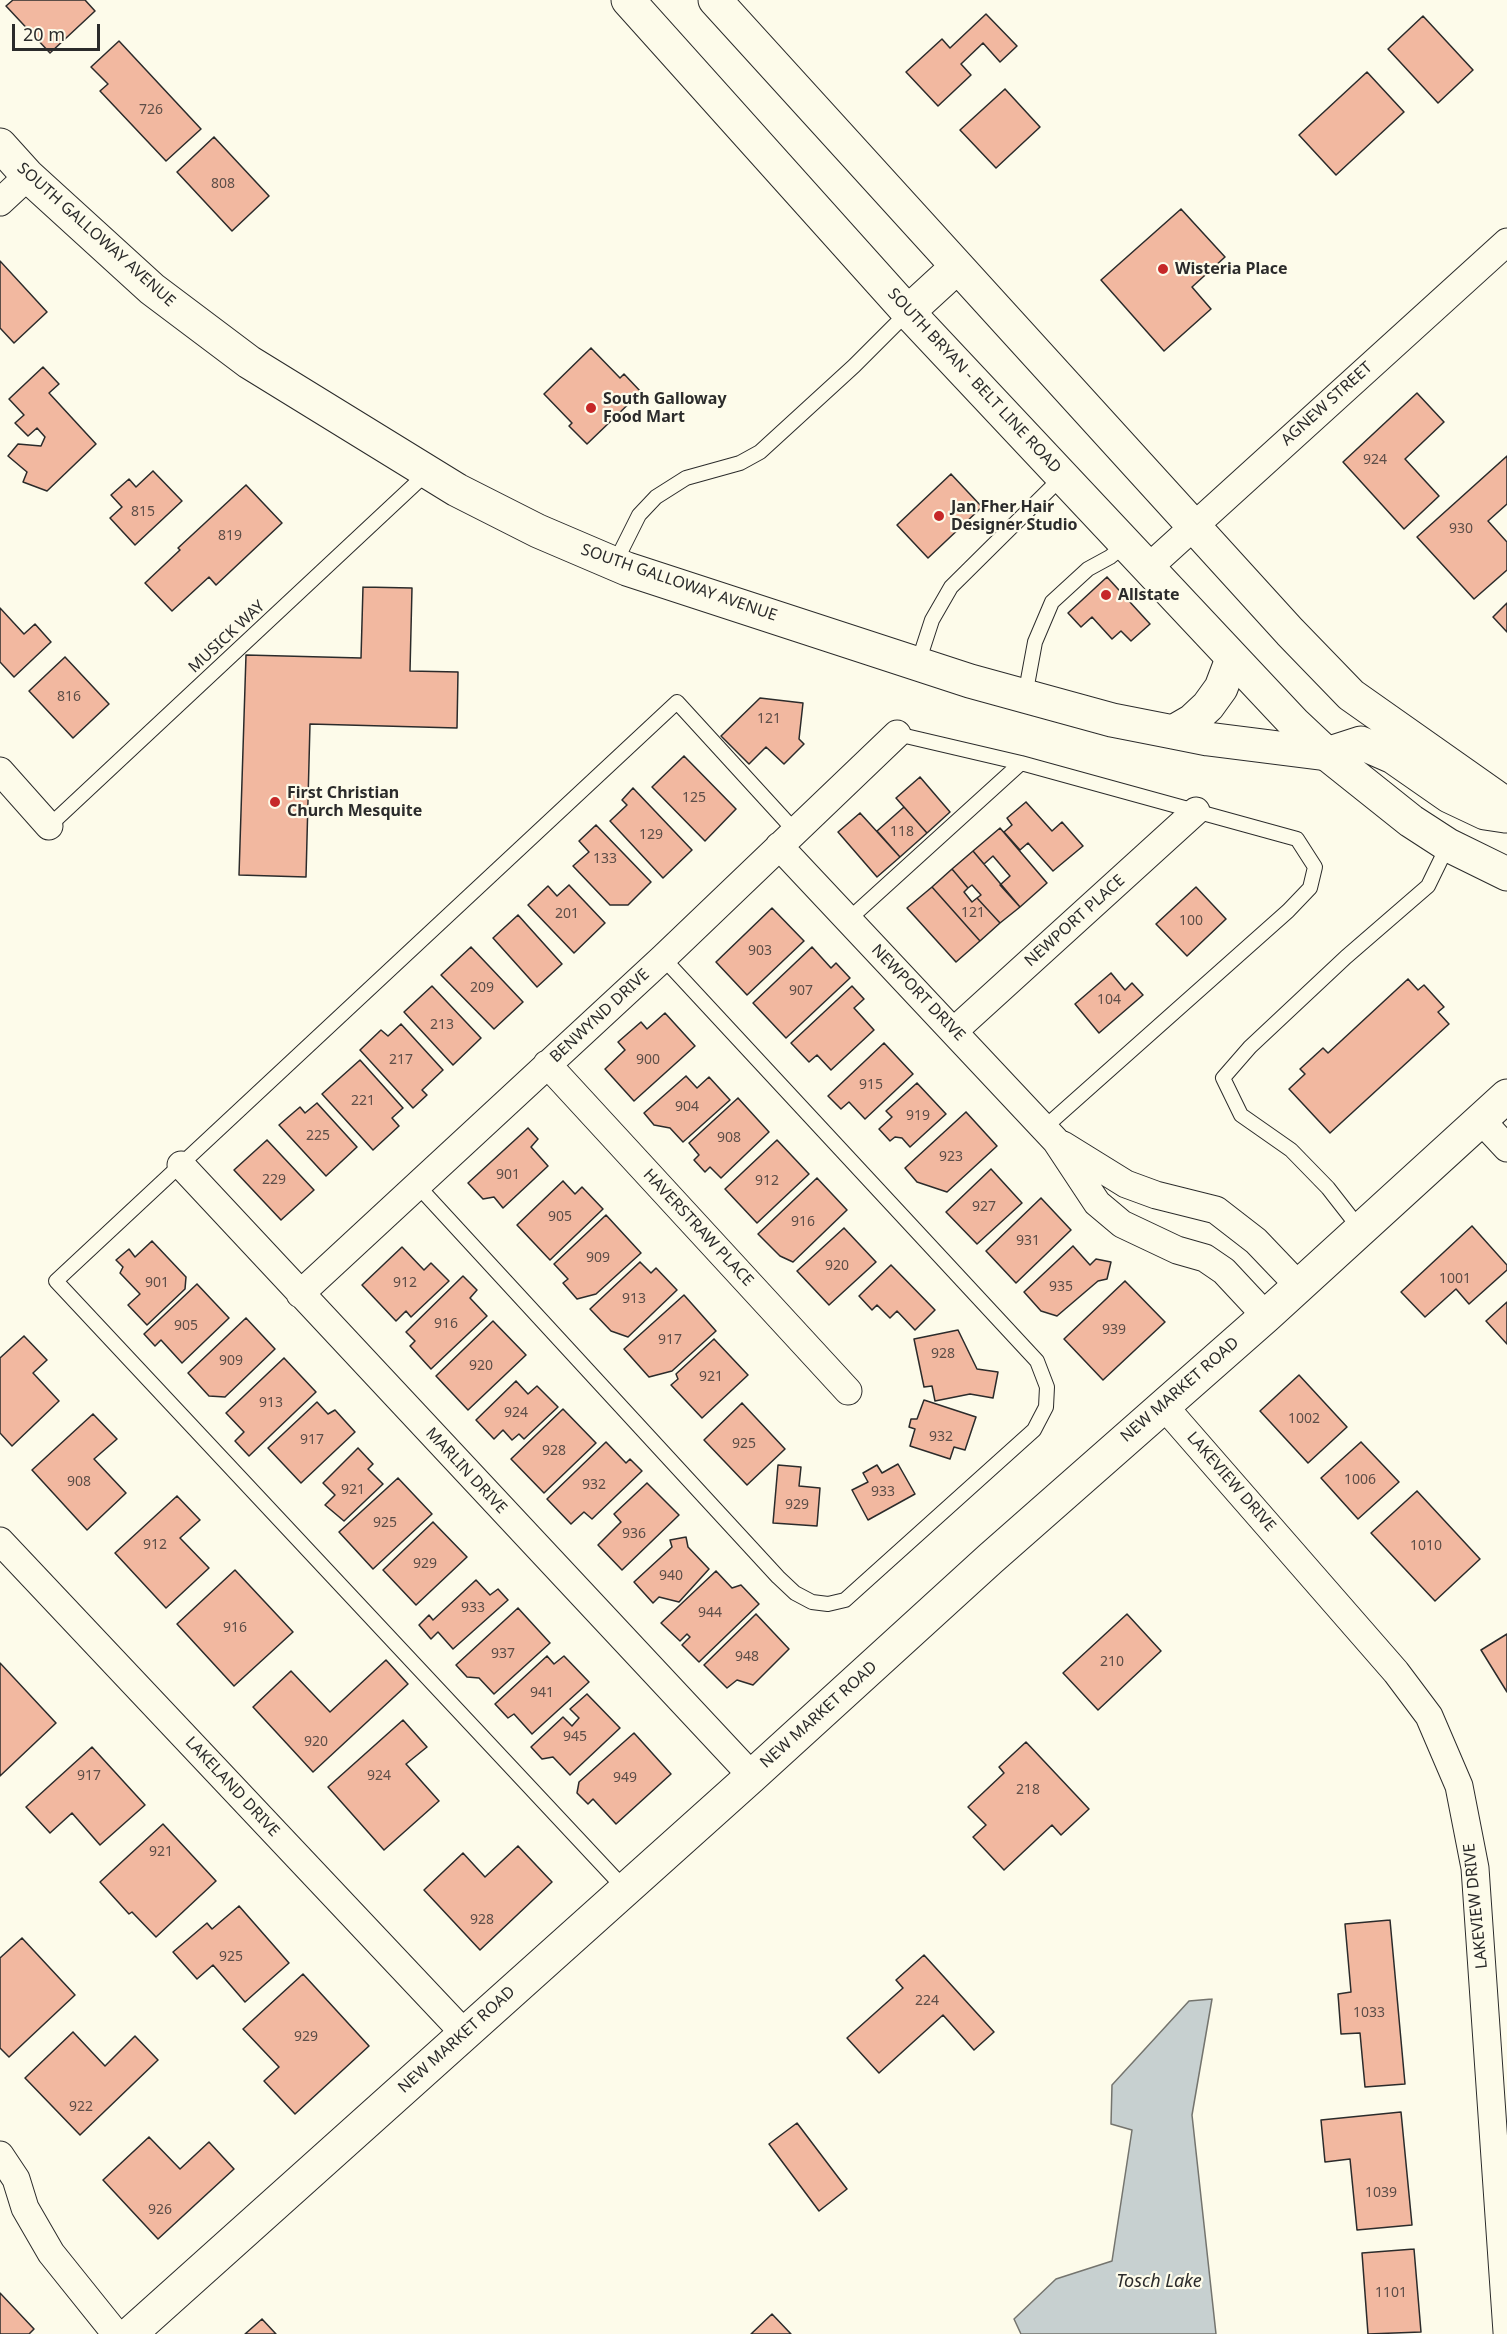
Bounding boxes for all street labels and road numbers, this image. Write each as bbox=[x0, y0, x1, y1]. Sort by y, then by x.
street label: SOUTH GALLOWAY AVENUE bbox=[13, 159, 179, 311]
street label: SOUTH BRYAN - BELT LINE ROAD bbox=[883, 285, 1065, 477]
street label: AGNEW STREET bbox=[1277, 358, 1377, 450]
street label: SOUTH GALLOWAY AVENUE bbox=[578, 540, 780, 626]
street label: MUSICK WAY bbox=[185, 597, 269, 677]
street label: NEWPORT PLACE bbox=[1021, 871, 1129, 971]
street label: NEWPORT DRIVE bbox=[867, 941, 969, 1045]
street label: BENWYND DRIVE bbox=[546, 965, 654, 1067]
street label: HAVERSTRAW PLACE bbox=[639, 1165, 757, 1291]
street label: NEW MARKET ROAD bbox=[1117, 1333, 1243, 1447]
street label: MARLIN DRIVE bbox=[421, 1424, 511, 1518]
street label: LAKEVIEW DRIVE bbox=[1182, 1428, 1280, 1536]
street label: NEW MARKET ROAD bbox=[757, 1657, 881, 1773]
street label: LAKELAND DRIVE bbox=[181, 1733, 283, 1841]
street label: LAKEVIEW DRIVE bbox=[1460, 1842, 1492, 1970]
street label: NEW MARKET ROAD bbox=[395, 1982, 519, 2098]

